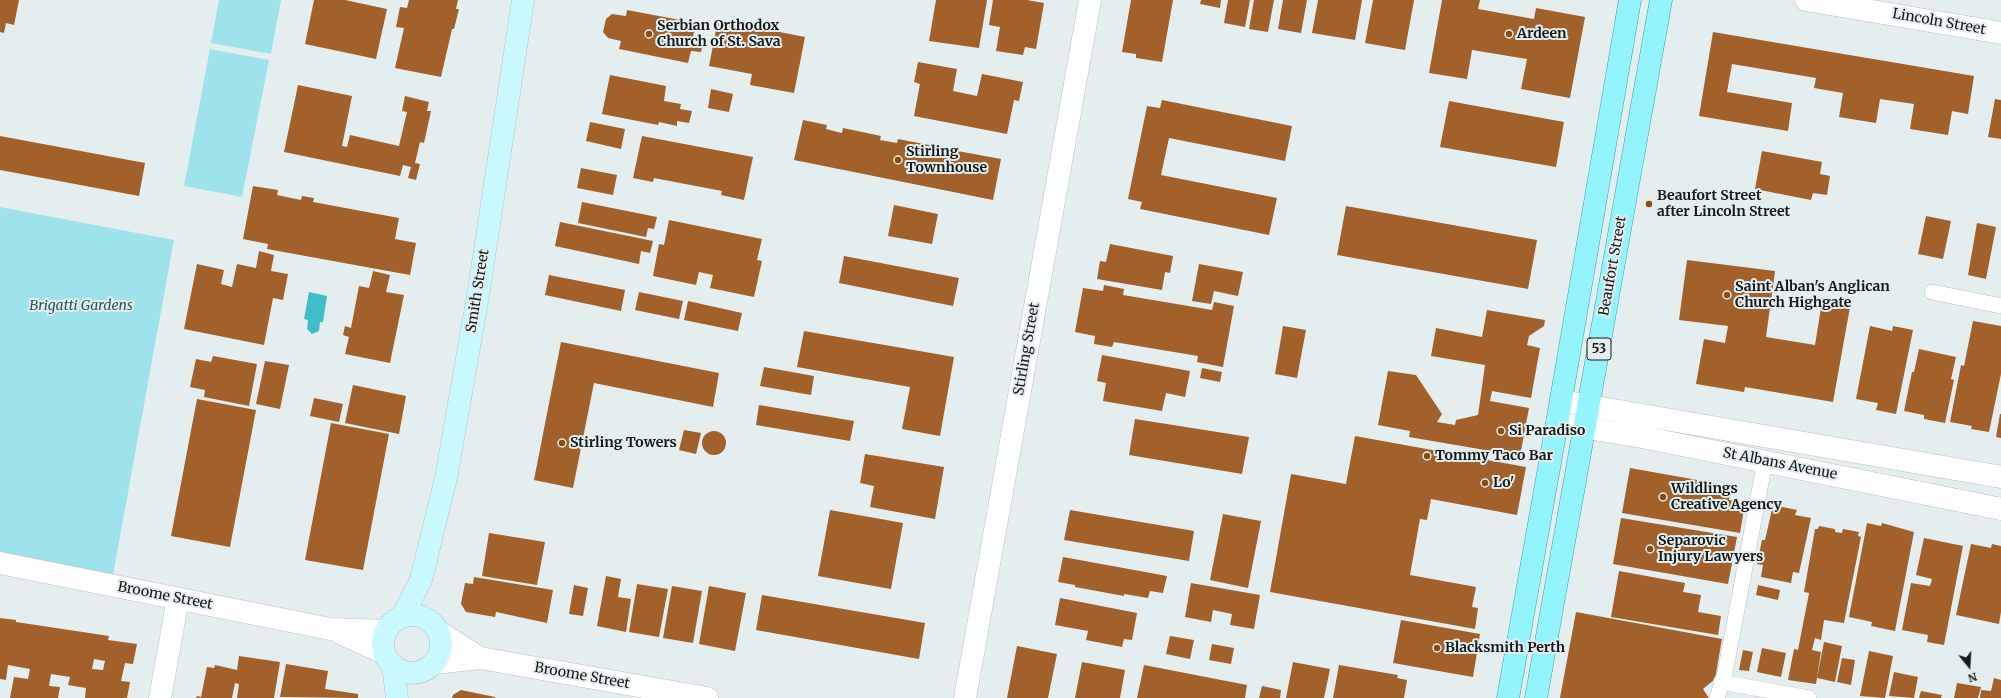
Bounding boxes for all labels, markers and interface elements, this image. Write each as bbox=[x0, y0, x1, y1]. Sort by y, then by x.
street label: Lincoln Street bbox=[1891, 6, 1987, 38]
place label: Serbian Orthodox Church of St. Sava bbox=[657, 18, 781, 50]
place label: Ardeen bbox=[1517, 26, 1567, 42]
marker: Serbian Orthodox Church of St. Sava bbox=[644, 29, 654, 39]
marker: Ardeen bbox=[1504, 29, 1514, 39]
place label: Stirling Townhouse bbox=[906, 144, 987, 176]
marker: Stirling Townhouse bbox=[893, 155, 903, 165]
place label: Beaufort Street after Lincoln Street bbox=[1657, 188, 1790, 220]
marker: Beaufort Street after Lincoln Street bbox=[1644, 199, 1654, 209]
street label: Beaufort Street bbox=[1596, 215, 1630, 317]
street label: Smith Street bbox=[463, 248, 493, 334]
place label: Saint Alban's Anglican Church Highgate bbox=[1735, 279, 1890, 312]
marker: Saint Alban's Anglican Church Highgate bbox=[1722, 290, 1732, 300]
park label: Brigatti Gardens bbox=[29, 298, 133, 314]
street label: Stirling Street bbox=[1011, 301, 1043, 397]
road number: 53 bbox=[1587, 338, 1611, 360]
place label: Si Paradiso bbox=[1509, 423, 1585, 439]
marker: Si Paradiso bbox=[1496, 426, 1506, 436]
place label: Stirling Towers bbox=[570, 435, 677, 451]
marker: Stirling Towers bbox=[557, 438, 567, 448]
street label: St Albans Avenue bbox=[1722, 445, 1838, 483]
place label: Tommy Taco Bar bbox=[1435, 448, 1553, 464]
marker: Tommy Taco Bar bbox=[1422, 451, 1432, 461]
place label: Lo' bbox=[1493, 475, 1514, 491]
marker: Lo' bbox=[1480, 478, 1490, 488]
place label: Wildlings Creative Agency bbox=[1671, 481, 1782, 514]
marker: Wildlings Creative Agency bbox=[1658, 492, 1668, 502]
place label: Separovic Injury Lawyers bbox=[1658, 533, 1763, 566]
marker: Separovic Injury Lawyers bbox=[1645, 544, 1655, 554]
street label: Broome Street bbox=[116, 579, 214, 613]
place label: Blacksmith Perth bbox=[1445, 640, 1565, 656]
marker: Blacksmith Perth bbox=[1432, 643, 1442, 653]
north arrow bbox=[1949, 646, 1989, 686]
street label: Broome Street bbox=[533, 659, 631, 693]
text: N bbox=[1966, 669, 1979, 685]

